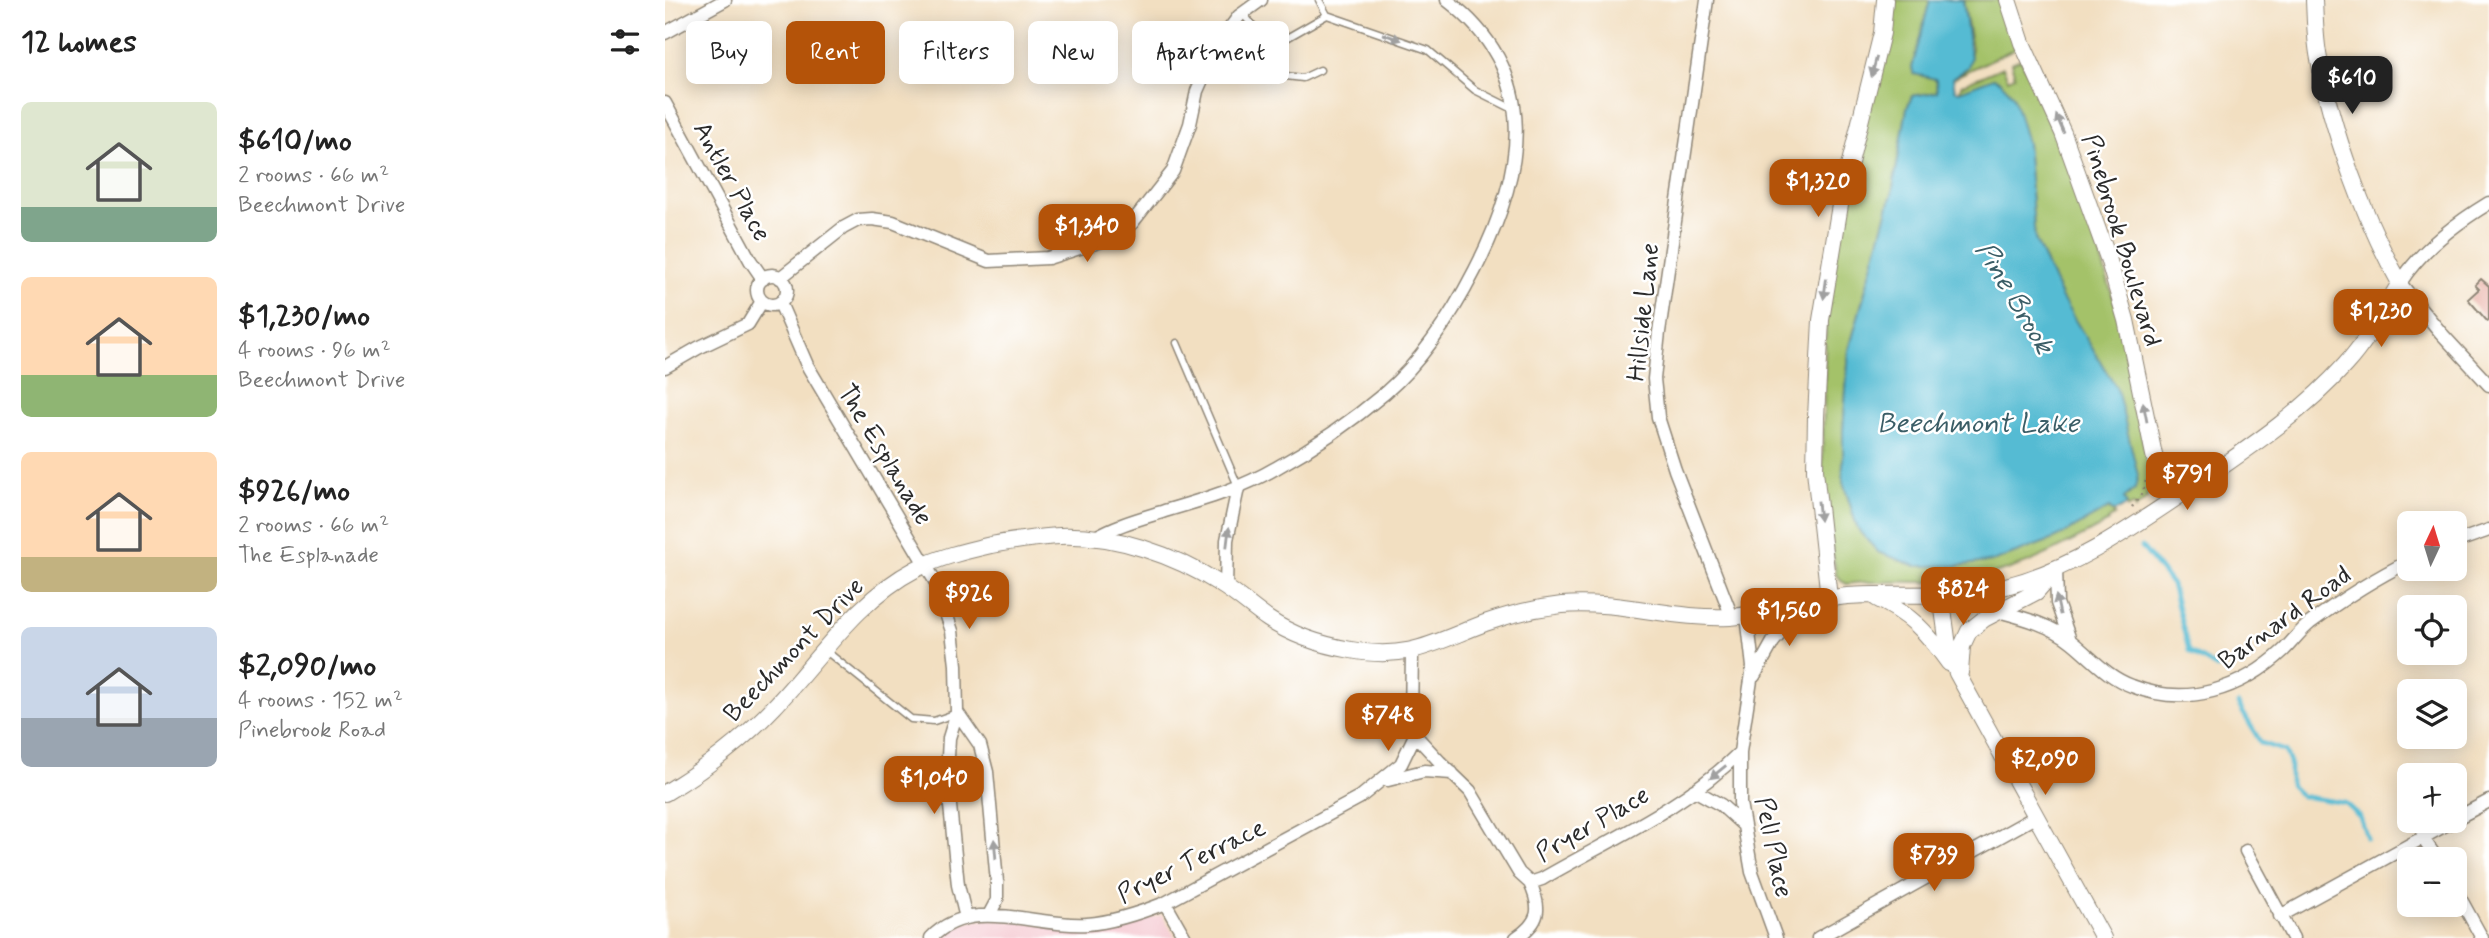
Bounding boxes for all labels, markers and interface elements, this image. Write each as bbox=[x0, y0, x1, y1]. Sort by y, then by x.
chip: Buy bbox=[686, 21, 772, 84]
chip: Rent bbox=[786, 21, 885, 84]
chip: Filters bbox=[899, 21, 1014, 84]
chip: New bbox=[1028, 21, 1118, 84]
chip: Apartment bbox=[1132, 21, 1289, 84]
text: 12 homes bbox=[21, 23, 137, 62]
icon: filters bbox=[606, 23, 644, 61]
one-way arrow bbox=[1381, 32, 1402, 43]
one-way arrow bbox=[1868, 56, 1879, 78]
pin: $610 bbox=[2311, 57, 2393, 116]
text: $610 bbox=[2327, 64, 2377, 94]
one-way arrow bbox=[2054, 113, 2065, 134]
street label: Antler Place bbox=[684, 116, 778, 248]
text: $610/mo bbox=[238, 122, 352, 161]
icon: home bbox=[77, 130, 161, 214]
street label: Pinebrook Boulevard bbox=[2073, 130, 2170, 351]
pin: $1,320 bbox=[1761, 160, 1875, 219]
text: 2 rooms · 66 m² bbox=[238, 161, 389, 191]
text: $1,320 bbox=[1785, 167, 1851, 197]
text: Beechmont Drive bbox=[238, 191, 405, 221]
pin: $1,340 bbox=[1030, 204, 1144, 264]
text: $1,340 bbox=[1055, 212, 1119, 242]
water label: Pine Brook bbox=[1966, 235, 2063, 363]
street label: Hillside Lane bbox=[1620, 241, 1668, 383]
one-way arrow bbox=[1820, 278, 1831, 300]
pin: $1,230 bbox=[2324, 290, 2438, 349]
text: $1,230/mo bbox=[238, 297, 370, 336]
text: $1,230 bbox=[2349, 297, 2413, 327]
icon: home bbox=[77, 305, 161, 389]
text: 4 rooms · 96 m² bbox=[238, 336, 391, 366]
text: Beechmont Drive bbox=[238, 366, 405, 396]
street label: The Esplanade bbox=[829, 378, 940, 532]
one-way arrow bbox=[2139, 401, 2150, 423]
water label: Beechmont Lake bbox=[1877, 406, 2080, 443]
pin: $791 bbox=[2146, 452, 2228, 512]
text: $791 bbox=[2162, 460, 2212, 490]
text: $926/mo bbox=[238, 472, 350, 511]
icon: home bbox=[77, 480, 161, 564]
one-way arrow bbox=[1814, 500, 1825, 522]
text: 2 rooms · 66 m² bbox=[238, 511, 389, 541]
north arrow bbox=[2397, 511, 2467, 581]
map controls bbox=[2397, 511, 2467, 917]
one-way arrow bbox=[1223, 526, 1234, 548]
text: The Esplanade bbox=[238, 541, 379, 571]
street label: Barnard Road bbox=[2212, 559, 2358, 678]
pin: $824 bbox=[1922, 568, 2004, 627]
street label: Beechmont Drive bbox=[717, 571, 872, 730]
pin: $926 bbox=[928, 572, 1010, 631]
text: $824 bbox=[1937, 575, 1989, 605]
text: $926 bbox=[945, 579, 993, 609]
pin: $1,560 bbox=[1732, 588, 1846, 648]
one-way arrow bbox=[2053, 594, 2064, 616]
button: locate bbox=[2397, 595, 2467, 665]
text: $1,560 bbox=[1757, 596, 1821, 626]
text: $2,090/mo bbox=[238, 647, 376, 686]
icon: home bbox=[77, 655, 161, 739]
button: layers bbox=[2397, 679, 2467, 749]
text: 4 rooms · 152 m² bbox=[238, 686, 403, 716]
pin: $748 bbox=[1347, 694, 1429, 753]
text: $748 bbox=[1361, 701, 1415, 731]
text: Pinebrook Road bbox=[238, 716, 386, 746]
pin: $2,090 bbox=[1988, 738, 2102, 797]
text: $2,090 bbox=[2011, 745, 2079, 775]
pin: $1,040 bbox=[877, 756, 991, 816]
button: + bbox=[2397, 763, 2467, 833]
text: $1,040 bbox=[900, 764, 968, 794]
one-way arrow bbox=[1709, 764, 1727, 779]
street label: Pryer Place bbox=[1530, 779, 1656, 871]
street label: Pell Place bbox=[1746, 794, 1800, 901]
street label: Pryer Terrace bbox=[1112, 811, 1272, 912]
pin: $739 bbox=[1893, 834, 1975, 893]
one-way arrow bbox=[989, 837, 1000, 859]
text: $739 bbox=[1909, 841, 1959, 871]
button: − bbox=[2397, 847, 2467, 917]

